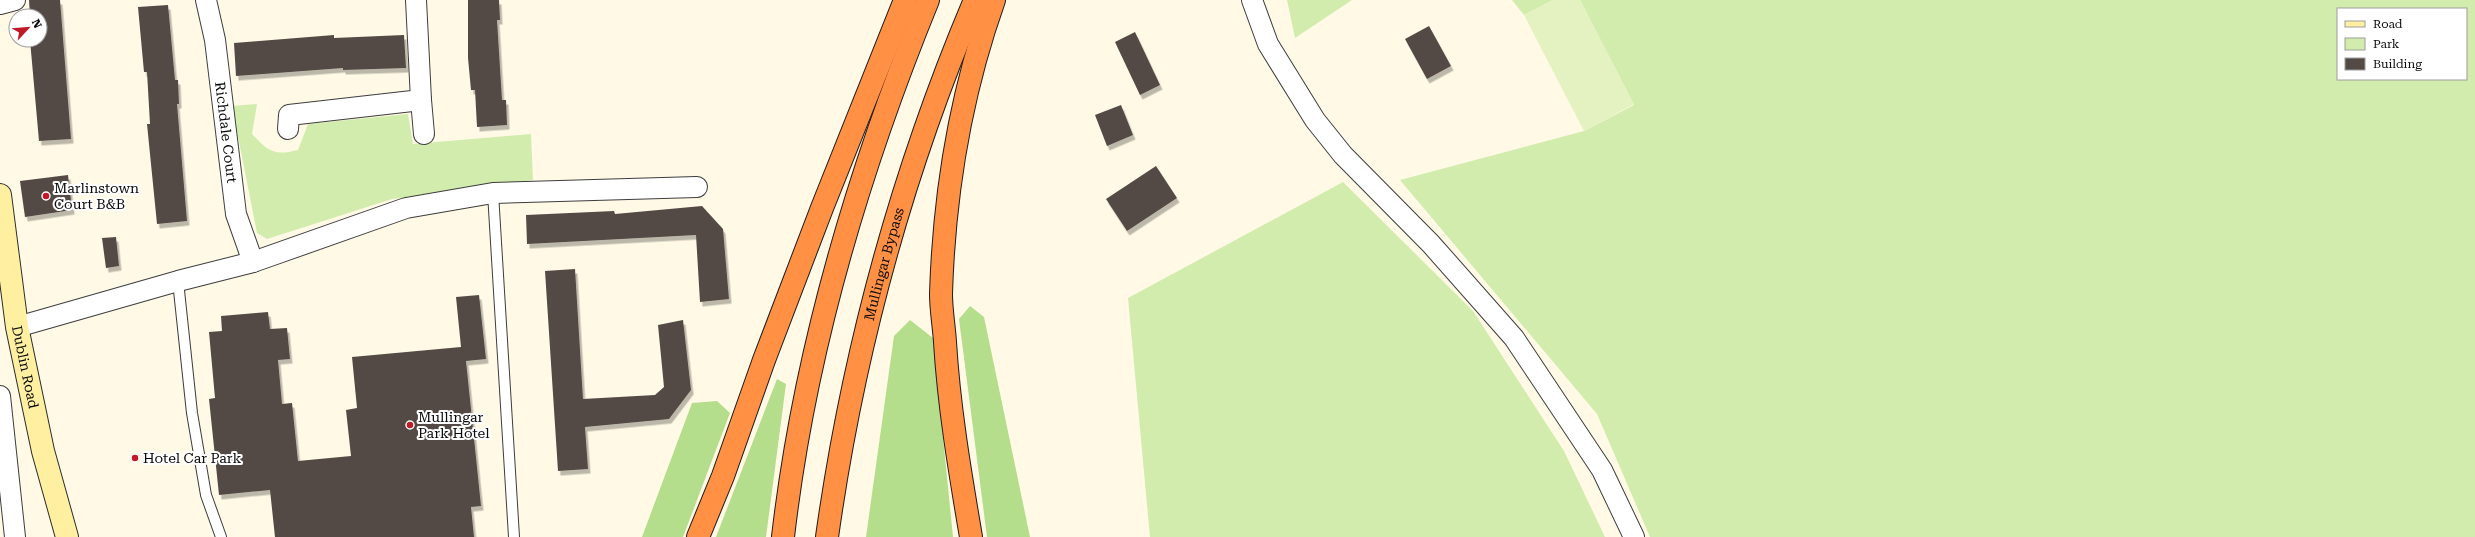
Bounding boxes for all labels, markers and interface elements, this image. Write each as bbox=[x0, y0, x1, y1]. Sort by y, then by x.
north arrow bbox=[8, 8, 48, 48]
legend bbox=[2337, 8, 2467, 80]
text: N bbox=[29, 17, 44, 31]
text: Road bbox=[2373, 17, 2403, 31]
text: Park bbox=[2373, 37, 2400, 51]
text: Building bbox=[2373, 57, 2422, 71]
street label: Richdale Court bbox=[212, 81, 240, 184]
place label: Marlinstown Court B&B bbox=[54, 180, 139, 212]
marker: Marlinstown Court B&B bbox=[41, 191, 51, 201]
street label: Mullingar Bypass bbox=[861, 205, 907, 322]
street label: Dublin Road bbox=[9, 324, 42, 410]
place label: Mullingar Park Hotel bbox=[418, 409, 490, 441]
marker: Mullingar Park Hotel bbox=[405, 420, 415, 430]
place label: Hotel Car Park bbox=[143, 450, 242, 466]
marker: Hotel Car Park bbox=[130, 453, 140, 463]

